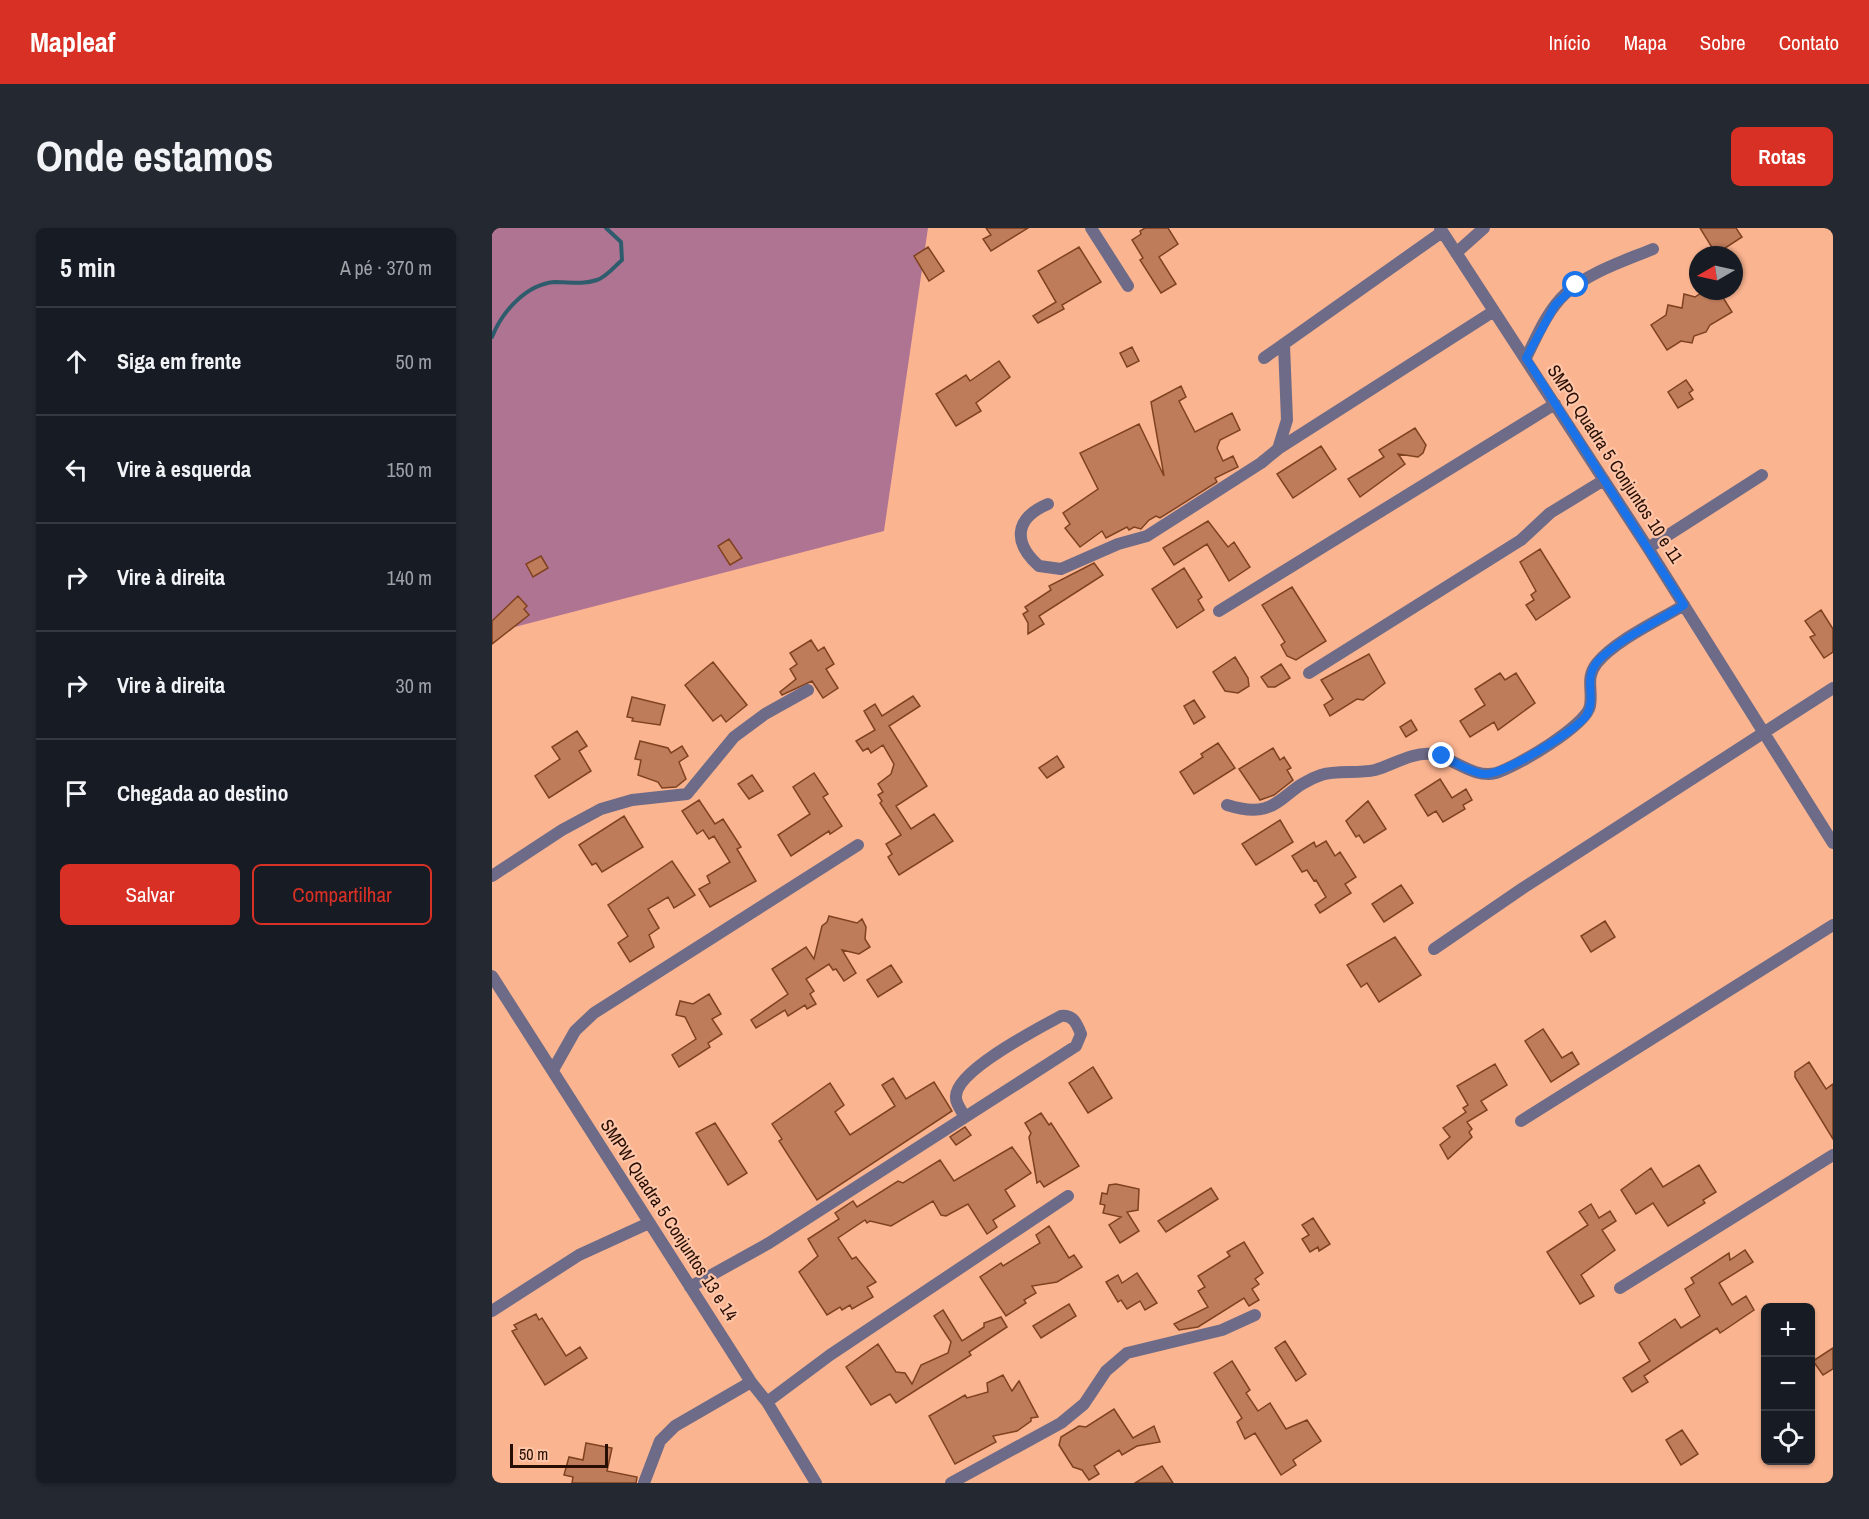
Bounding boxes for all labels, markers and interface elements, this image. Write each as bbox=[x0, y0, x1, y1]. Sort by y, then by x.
text: Mapleaf bbox=[30, 23, 115, 61]
text: Início bbox=[1549, 28, 1591, 57]
text: Mapa bbox=[1624, 28, 1667, 57]
text: Sobre bbox=[1700, 28, 1746, 57]
text: Contato bbox=[1779, 28, 1839, 57]
button: Rotas bbox=[1731, 127, 1833, 186]
text: Onde estamos bbox=[36, 128, 273, 184]
north arrow bbox=[1689, 246, 1743, 300]
text: 5 min bbox=[60, 250, 116, 285]
text: A pé · 370 m bbox=[340, 254, 432, 281]
route start bbox=[1562, 271, 1588, 297]
icon: ahead bbox=[60, 345, 93, 378]
text: Siga em frente bbox=[117, 346, 241, 376]
text: 50 m bbox=[396, 348, 432, 375]
street label: SMPQ Quadra 5 Conjuntos 10 e 11 bbox=[1542, 360, 1689, 568]
icon: left bbox=[60, 453, 93, 486]
text: Vire à esquerda bbox=[117, 454, 251, 484]
text: 150 m bbox=[386, 456, 432, 483]
icon: right bbox=[60, 561, 93, 594]
text: Vire à direita bbox=[117, 562, 225, 592]
text: 140 m bbox=[386, 564, 432, 591]
icon: right bbox=[60, 669, 93, 702]
text: Vire à direita bbox=[117, 670, 225, 700]
text: 30 m bbox=[396, 672, 432, 699]
route end bbox=[1428, 742, 1454, 768]
icon: arrive bbox=[60, 777, 93, 810]
text: Chegada ao destino bbox=[117, 778, 288, 808]
button: Salvar bbox=[60, 864, 240, 925]
button: Compartilhar bbox=[252, 864, 432, 925]
street label: SMPW Quadra 5 Conjuntos 13 e 14 bbox=[595, 1114, 744, 1325]
map controls bbox=[1761, 1303, 1815, 1465]
button: + bbox=[1761, 1303, 1815, 1357]
button: − bbox=[1761, 1357, 1815, 1411]
button: locate bbox=[1761, 1411, 1815, 1465]
scale bar bbox=[510, 1441, 608, 1468]
text: 50 m bbox=[519, 1443, 548, 1465]

